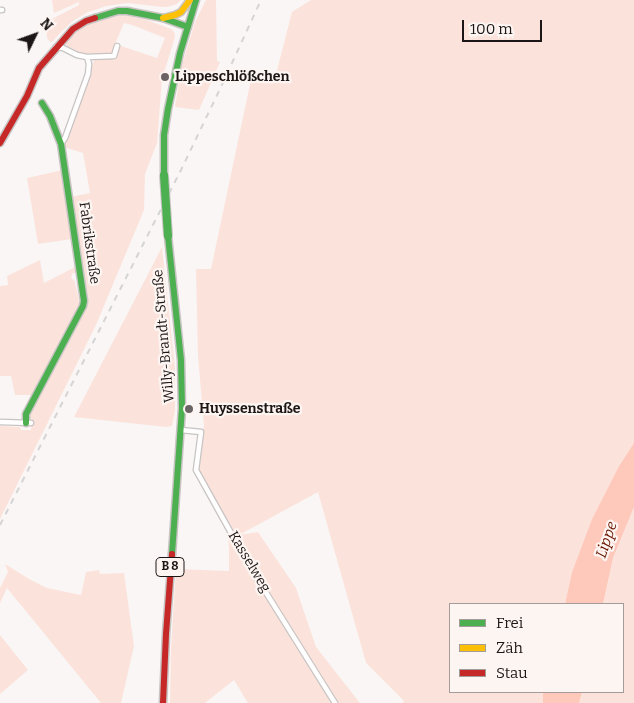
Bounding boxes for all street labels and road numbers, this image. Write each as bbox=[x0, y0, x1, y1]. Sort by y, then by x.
street label: Fabrikstraße bbox=[75, 201, 103, 285]
street label: Willy-Brandt-Straße bbox=[150, 269, 178, 403]
street label: Kasselweg bbox=[224, 528, 274, 596]
road number: B 8 bbox=[156, 558, 184, 576]

